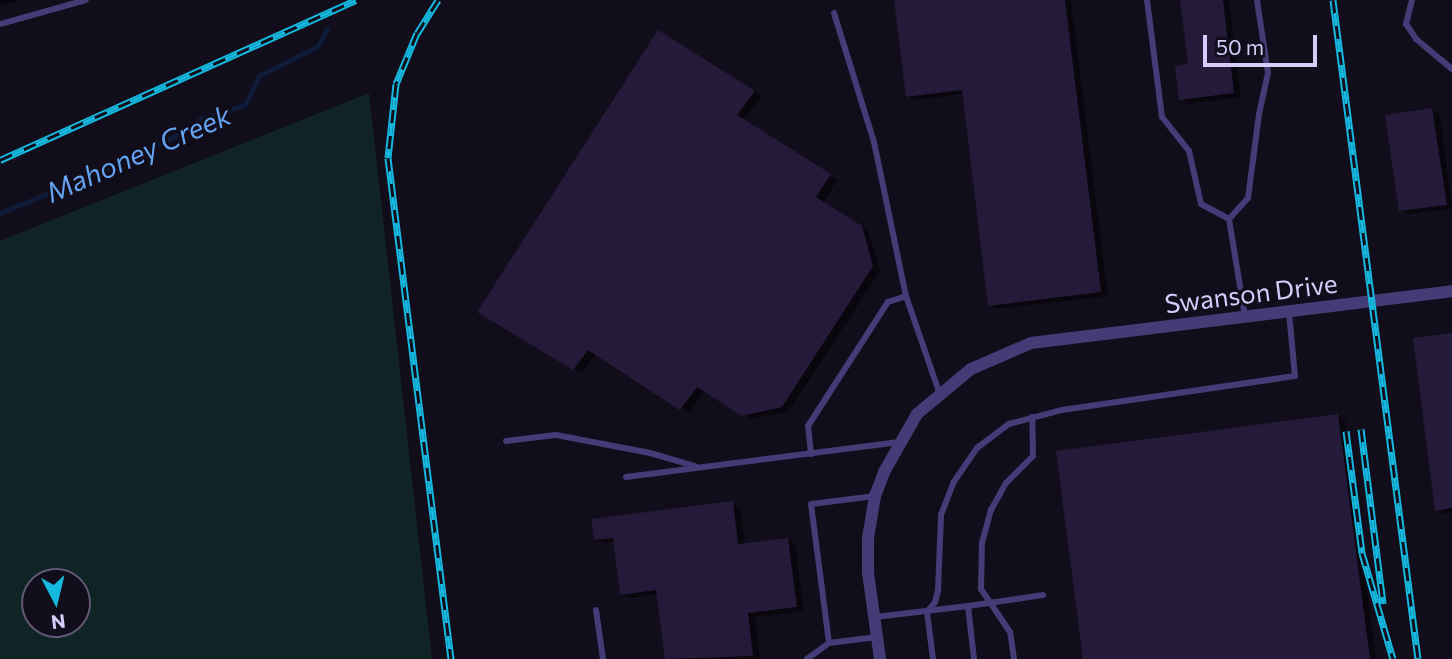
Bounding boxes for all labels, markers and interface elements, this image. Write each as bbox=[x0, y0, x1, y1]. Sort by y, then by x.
scale bar bbox=[1207, 21, 1321, 65]
text: 50 m bbox=[1216, 34, 1264, 59]
water label: Mahoney Creek bbox=[40, 97, 236, 209]
street label: Swanson Drive bbox=[1163, 267, 1339, 319]
north arrow bbox=[21, 568, 91, 638]
text: N bbox=[50, 610, 67, 635]

